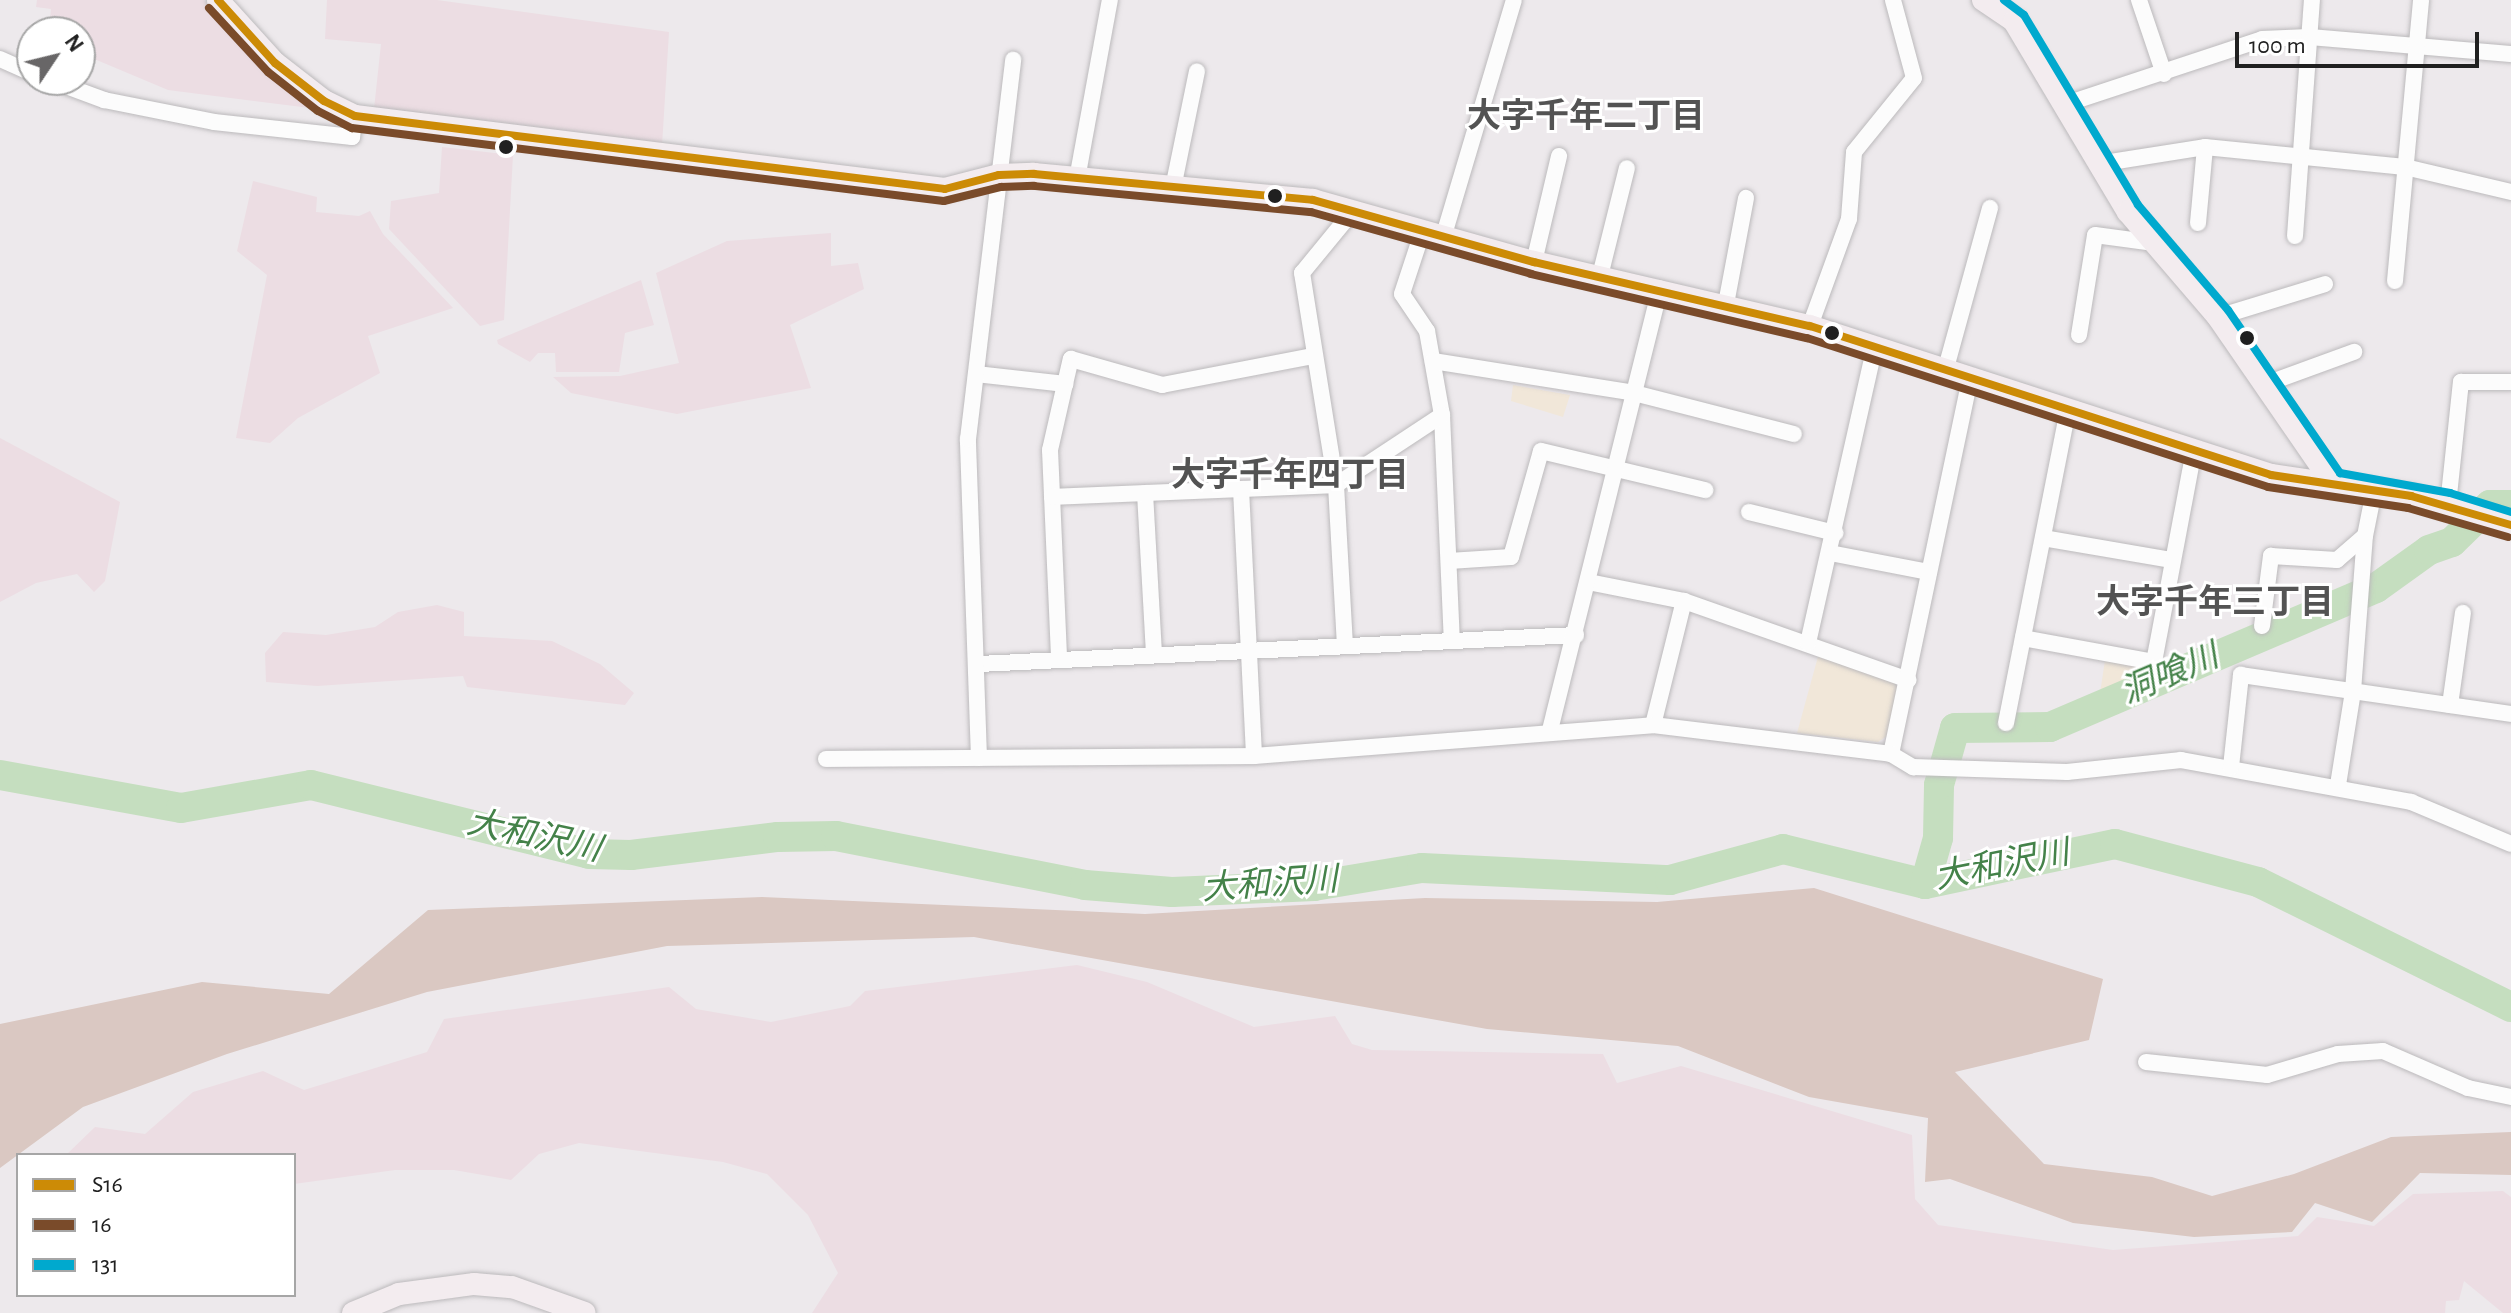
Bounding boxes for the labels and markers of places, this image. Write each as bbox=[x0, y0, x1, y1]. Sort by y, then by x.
unlabelled marker bbox=[498, 139, 514, 155]
unlabelled marker bbox=[1267, 188, 1283, 204]
unlabelled marker bbox=[1824, 325, 1840, 341]
unlabelled marker bbox=[2239, 330, 2255, 346]

